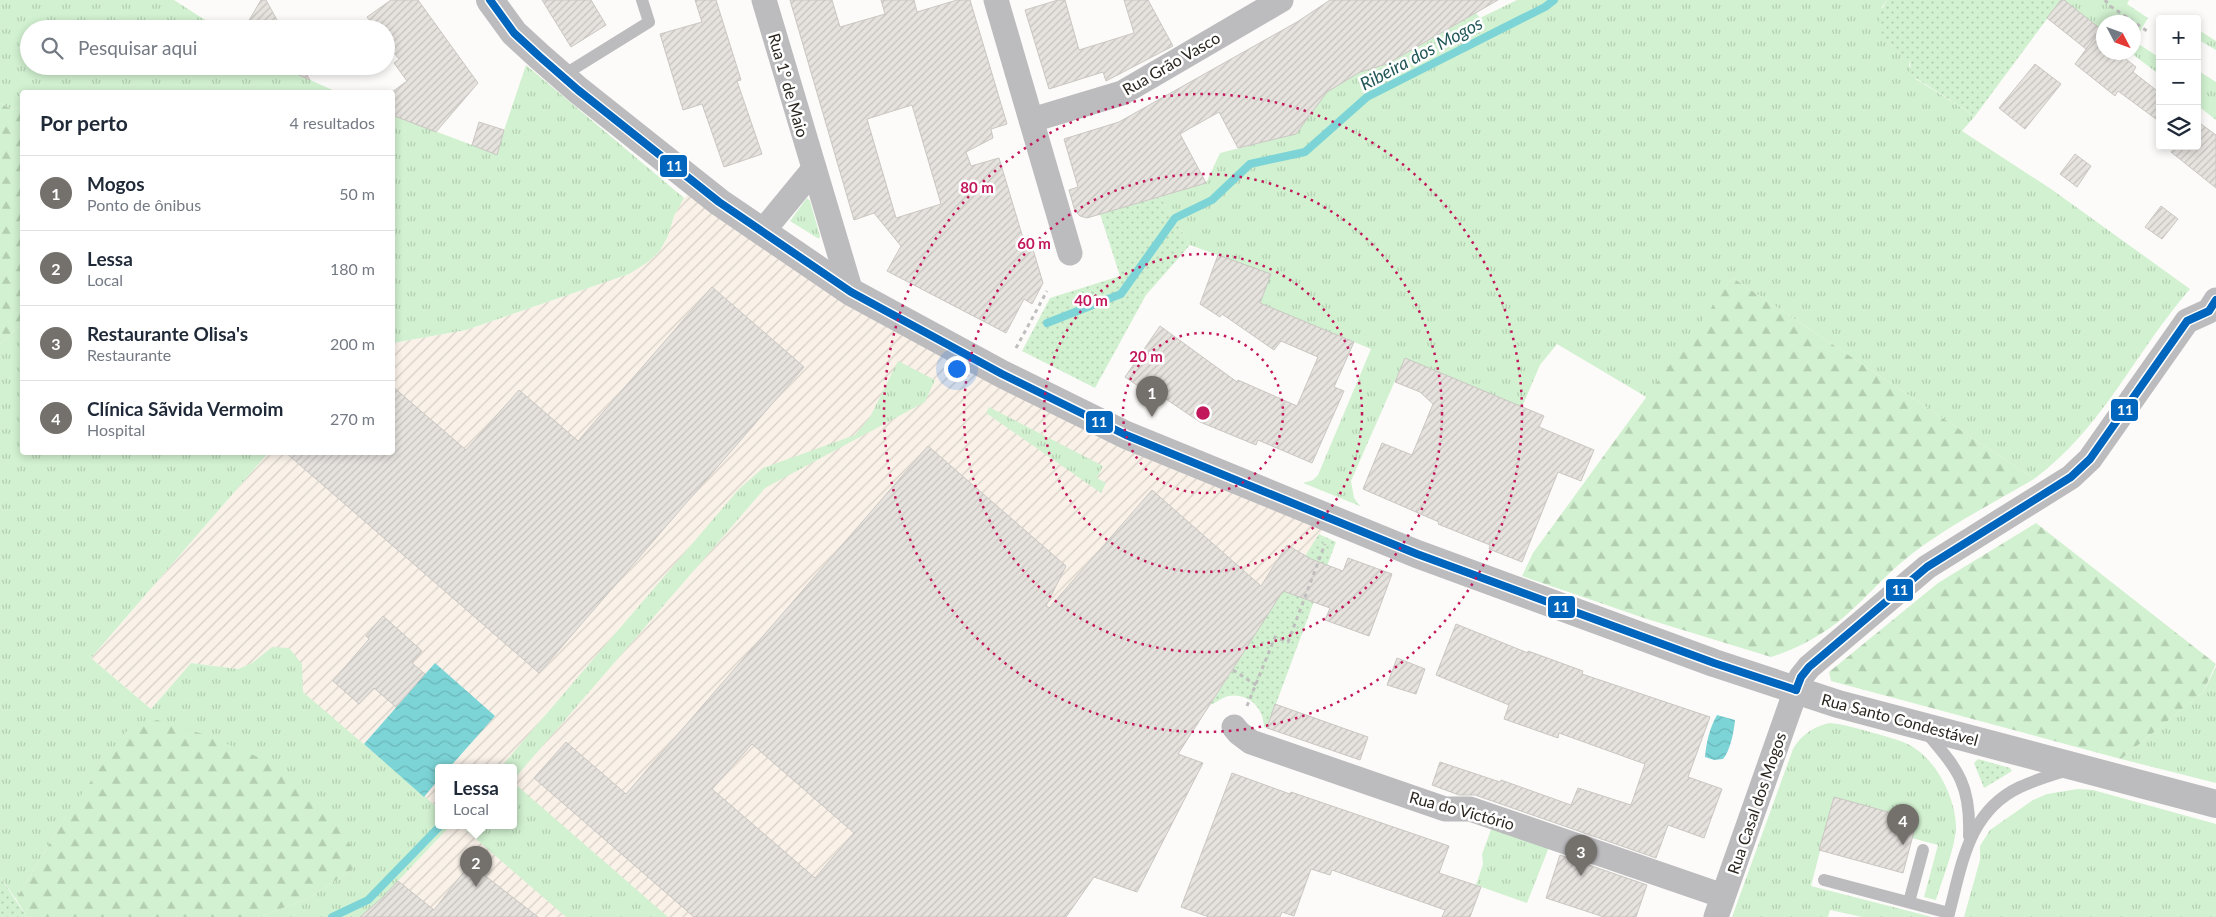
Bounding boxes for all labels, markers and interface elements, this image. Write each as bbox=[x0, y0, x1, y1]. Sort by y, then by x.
water label: Ribeira dos Mogos bbox=[1356, 11, 1486, 95]
north arrow bbox=[2096, 15, 2141, 60]
map controls bbox=[2156, 15, 2201, 150]
button: + bbox=[2156, 15, 2201, 60]
search box bbox=[20, 20, 395, 75]
street label: Rua Grão Vasco bbox=[1119, 27, 1223, 99]
street label: Rua 1º de Maio bbox=[765, 31, 813, 139]
icon: search bbox=[38, 34, 66, 62]
text: Pesquisar aqui bbox=[78, 36, 197, 59]
button: − bbox=[2156, 60, 2201, 105]
button: layers bbox=[2156, 105, 2201, 150]
text: Por perto bbox=[40, 110, 128, 135]
text: 4 resultados bbox=[289, 113, 375, 132]
line badge: 11 bbox=[659, 154, 688, 178]
text: 11 bbox=[666, 157, 682, 174]
text: Mogos bbox=[87, 172, 145, 195]
text: 80 m bbox=[960, 178, 994, 196]
text: 1 bbox=[51, 184, 61, 203]
text: 50 m bbox=[339, 184, 375, 203]
text: Ponto de ônibus bbox=[87, 195, 201, 214]
text: 60 m bbox=[1017, 234, 1051, 252]
text: Lessa bbox=[87, 247, 133, 270]
text: 2 bbox=[51, 259, 61, 278]
text: 180 m bbox=[330, 259, 375, 278]
text: Local bbox=[87, 270, 123, 289]
text: 40 m bbox=[1074, 291, 1108, 309]
text: Restaurante Olisa's bbox=[87, 322, 248, 345]
text: 3 bbox=[51, 334, 61, 353]
text: 200 m bbox=[330, 334, 375, 353]
text: Restaurante bbox=[87, 345, 171, 364]
text: 20 m bbox=[1129, 347, 1163, 365]
your location bbox=[944, 356, 970, 382]
pin: 1 bbox=[1136, 376, 1168, 417]
text: Clínica Sãvida Vermoim bbox=[87, 397, 283, 420]
line badge: 11 bbox=[2110, 398, 2139, 422]
text: 11 bbox=[2117, 401, 2133, 418]
centre of rings bbox=[1194, 404, 1212, 422]
text: 4 bbox=[51, 409, 61, 428]
text: 270 m bbox=[330, 409, 375, 428]
line badge: 11 bbox=[1085, 410, 1114, 434]
text: 11 bbox=[1091, 413, 1107, 430]
text: Hospital bbox=[87, 420, 145, 439]
line badge: 11 bbox=[1885, 578, 1914, 602]
text: 11 bbox=[1892, 581, 1908, 598]
line badge: 11 bbox=[1547, 595, 1576, 619]
text: 11 bbox=[1553, 598, 1569, 615]
street label: Rua Santo Condestável bbox=[1820, 689, 1980, 749]
street label: Rua Casal dos Mogos bbox=[1723, 729, 1789, 877]
popup bbox=[435, 764, 517, 829]
text: Lessa bbox=[453, 776, 499, 799]
street label: Rua do Victório bbox=[1407, 787, 1517, 833]
text: Local bbox=[453, 799, 489, 818]
pin: 4 bbox=[1887, 804, 1919, 845]
pin: 3 bbox=[1565, 835, 1597, 876]
pin: 2 bbox=[460, 846, 492, 887]

